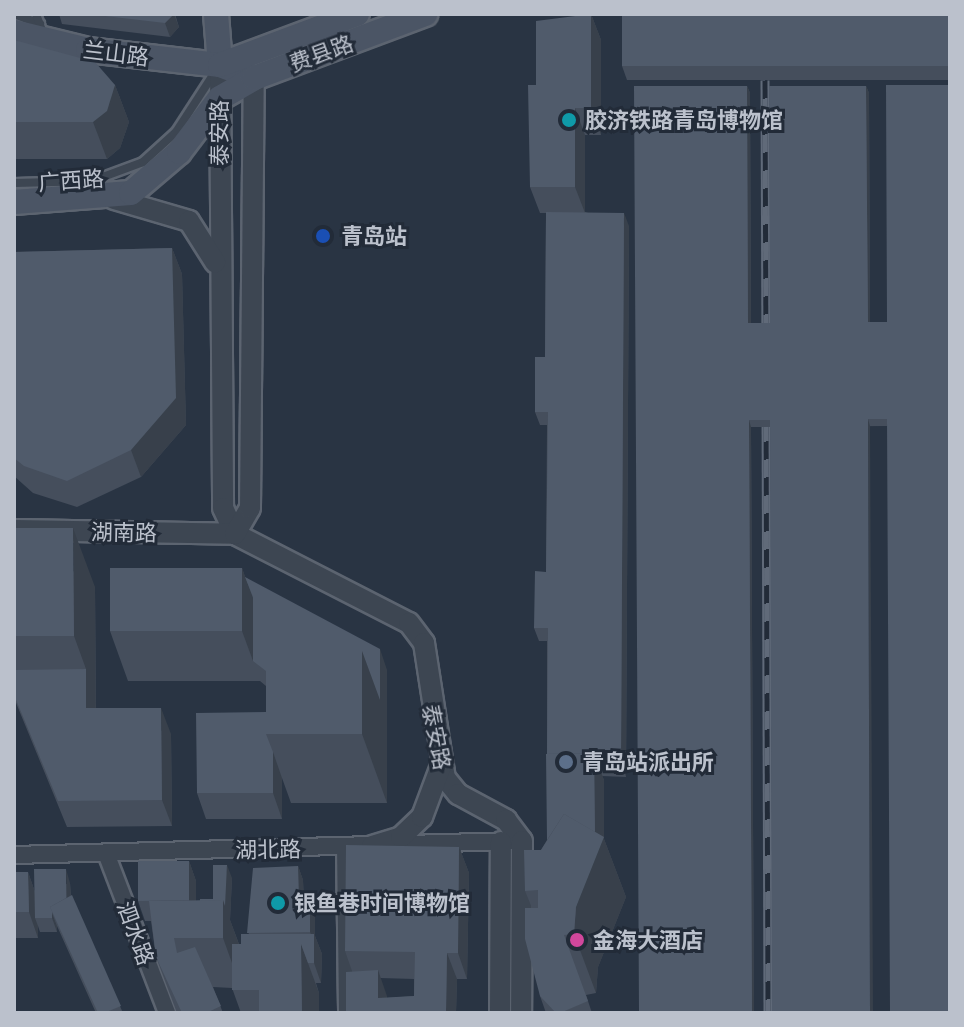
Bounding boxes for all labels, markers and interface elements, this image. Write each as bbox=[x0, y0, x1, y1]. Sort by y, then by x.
street label: 费县路 bbox=[285, 29, 357, 77]
street label: 兰山路 bbox=[82, 36, 150, 70]
street label: 泰安路 bbox=[206, 100, 232, 166]
place label: 胶济铁路青岛博物馆 bbox=[585, 107, 783, 133]
marker: 胶济铁路青岛博物馆 bbox=[560, 111, 578, 129]
street label: 广西路 bbox=[37, 165, 105, 195]
place label: 青岛站 bbox=[341, 223, 407, 249]
marker: 青岛站 bbox=[312, 225, 334, 247]
street label: 湖南路 bbox=[91, 518, 157, 546]
street label: 泰安路 bbox=[418, 702, 456, 772]
place label: 青岛站派出所 bbox=[582, 749, 714, 775]
marker: 青岛站派出所 bbox=[557, 753, 575, 771]
street label: 湖北路 bbox=[235, 835, 301, 863]
place label: 银鱼巷时间博物馆 bbox=[294, 890, 470, 916]
marker: 银鱼巷时间博物馆 bbox=[269, 894, 287, 912]
street label: 泗水路 bbox=[112, 897, 160, 969]
place label: 金海大酒店 bbox=[593, 927, 703, 953]
marker: 金海大酒店 bbox=[568, 931, 586, 949]

